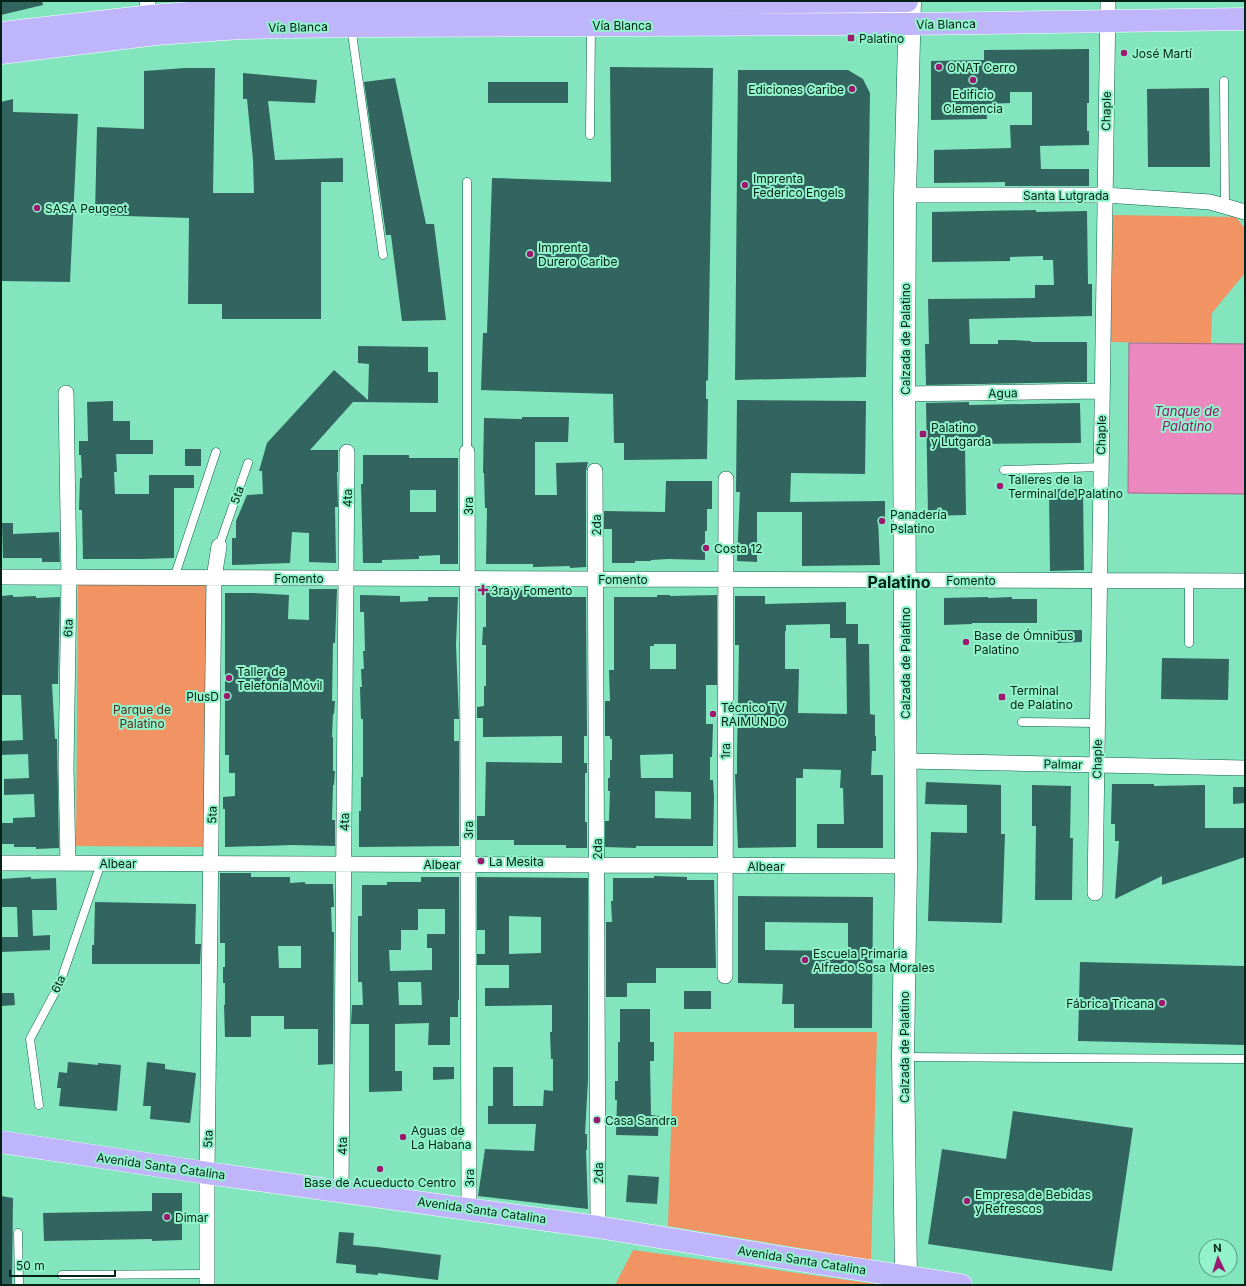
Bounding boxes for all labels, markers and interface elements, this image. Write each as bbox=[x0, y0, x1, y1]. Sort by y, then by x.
street label: Vía Blanca bbox=[916, 16, 976, 32]
street label: Vía Blanca bbox=[592, 18, 652, 33]
street label: Vía Blanca bbox=[268, 19, 328, 35]
place label: Palatino bbox=[859, 31, 904, 46]
marker: Palatino bbox=[846, 33, 856, 43]
place label: José Martí bbox=[1132, 46, 1192, 61]
marker: José Martí bbox=[1119, 48, 1129, 58]
place label: ONAT Cerro bbox=[947, 60, 1016, 75]
marker: ONAT Cerro bbox=[934, 62, 944, 72]
marker: Edificio Clemencia bbox=[968, 75, 978, 85]
place label: Ediciones Caribe bbox=[748, 82, 844, 97]
marker: Ediciones Caribe bbox=[847, 84, 857, 94]
place label: Edificio Clemencia bbox=[943, 87, 1003, 116]
street label: Chaple bbox=[1098, 91, 1114, 131]
place label: Imprenta Federico Engels bbox=[753, 171, 844, 200]
marker: Imprenta Federico Engels bbox=[740, 180, 750, 190]
street label: Santa Lutgrada bbox=[1023, 188, 1109, 203]
place label: SASA Peugeot bbox=[45, 201, 128, 216]
marker: SASA Peugeot bbox=[32, 203, 42, 213]
place label: Imprenta Durero Caribe bbox=[538, 240, 617, 269]
marker: Imprenta Durero Caribe bbox=[525, 249, 535, 259]
street label: Calzada de Palatino bbox=[898, 283, 913, 395]
street label: Agua bbox=[988, 385, 1018, 401]
water label: Tanque de Palatino bbox=[1154, 403, 1220, 434]
street label: Chaple bbox=[1093, 415, 1109, 455]
place label: Palatino y Lutgarda bbox=[931, 420, 991, 449]
marker: Palatino y Lutgarda bbox=[918, 429, 928, 439]
place label: Talleres de la Terminal de Palatino bbox=[1008, 472, 1123, 501]
marker: Talleres de la Terminal de Palatino bbox=[995, 481, 1005, 491]
street label: 5ta bbox=[227, 484, 247, 506]
street label: 4ta bbox=[340, 489, 355, 507]
street label: 3ra bbox=[461, 497, 476, 515]
place label: Panadería Pslatino bbox=[890, 507, 947, 536]
street label: 2da bbox=[589, 514, 604, 536]
marker: Panadería Pslatino bbox=[877, 516, 887, 526]
place label: Costa 12 bbox=[714, 541, 763, 556]
marker: Costa 12 bbox=[701, 543, 711, 553]
street label: Fomento bbox=[274, 571, 324, 586]
street label: Fomento bbox=[598, 572, 648, 587]
district label: Palatino bbox=[867, 572, 931, 592]
street label: Fomento bbox=[946, 573, 996, 588]
place label: 3ra y Fomento bbox=[491, 583, 573, 598]
marker: 3ra y Fomento bbox=[478, 585, 488, 595]
street label: Calzada de Palatino bbox=[898, 607, 913, 719]
street label: 6ta bbox=[60, 619, 76, 637]
place label: Base de Ómnibus Palatino bbox=[974, 628, 1073, 657]
marker: Base de Ómnibus Palatino bbox=[961, 637, 971, 647]
place label: Taller de Telefonía Móvil bbox=[237, 664, 322, 693]
marker: Taller de Telefonía Móvil bbox=[224, 673, 234, 683]
place label: Terminal de Palatino bbox=[1010, 683, 1073, 712]
place label: PlusD bbox=[186, 689, 219, 704]
marker: PlusD bbox=[222, 691, 232, 701]
marker: Terminal de Palatino bbox=[997, 692, 1007, 702]
place label: Técnico TV RAIMUNDO bbox=[721, 700, 787, 729]
park label: Parque de Palatino bbox=[113, 702, 171, 731]
marker: Técnico TV RAIMUNDO bbox=[708, 709, 718, 719]
street label: Chaple bbox=[1089, 739, 1105, 779]
street label: 1ra bbox=[718, 743, 733, 759]
street label: Palmar bbox=[1043, 756, 1083, 772]
street label: 5ta bbox=[204, 806, 220, 824]
street label: 4ta bbox=[337, 813, 352, 831]
street label: 3ra bbox=[461, 821, 476, 839]
street label: 2da bbox=[590, 838, 605, 860]
place label: La Mesita bbox=[489, 854, 544, 869]
street label: Albear bbox=[100, 856, 137, 871]
marker: La Mesita bbox=[476, 856, 486, 866]
street label: Albear bbox=[424, 857, 461, 872]
street label: Albear bbox=[748, 859, 785, 874]
place label: Escuela Primaria Alfredo Sosa Morales bbox=[813, 946, 935, 975]
marker: Escuela Primaria Alfredo Sosa Morales bbox=[800, 955, 810, 965]
street label: 6ta bbox=[47, 973, 69, 995]
street label: Calzada de Palatino bbox=[897, 991, 912, 1103]
place label: Fábrica Tricana bbox=[1066, 996, 1154, 1011]
marker: Fábrica Tricana bbox=[1157, 998, 1167, 1008]
place label: Casa Sandra bbox=[605, 1113, 677, 1128]
marker: Casa Sandra bbox=[592, 1115, 602, 1125]
place label: Aguas de La Habana bbox=[411, 1123, 472, 1152]
street label: 5ta bbox=[200, 1130, 216, 1148]
marker: Aguas de La Habana bbox=[398, 1132, 408, 1142]
street label: 4ta bbox=[335, 1137, 350, 1155]
street label: Avenida Santa Catalina bbox=[96, 1150, 226, 1182]
street label: 2da bbox=[591, 1162, 606, 1184]
marker: Base de Acueducto Centro bbox=[375, 1164, 385, 1174]
street label: 3ra bbox=[462, 1169, 477, 1187]
place label: Base de Acueducto Centro bbox=[304, 1175, 456, 1190]
place label: Empresa de Bebidas y Refrescos bbox=[975, 1187, 1091, 1216]
street label: Avenida Santa Catalina bbox=[417, 1194, 547, 1226]
marker: Empresa de Bebidas y Refrescos bbox=[962, 1196, 972, 1206]
place label: Dimar bbox=[175, 1210, 209, 1225]
marker: Dimar bbox=[162, 1212, 172, 1222]
north arrow bbox=[1198, 1238, 1238, 1278]
text: N bbox=[1213, 1241, 1222, 1255]
street label: Avenida Santa Catalina bbox=[737, 1242, 867, 1278]
scale bar bbox=[10, 1252, 115, 1278]
text: 50 m bbox=[16, 1258, 45, 1273]

